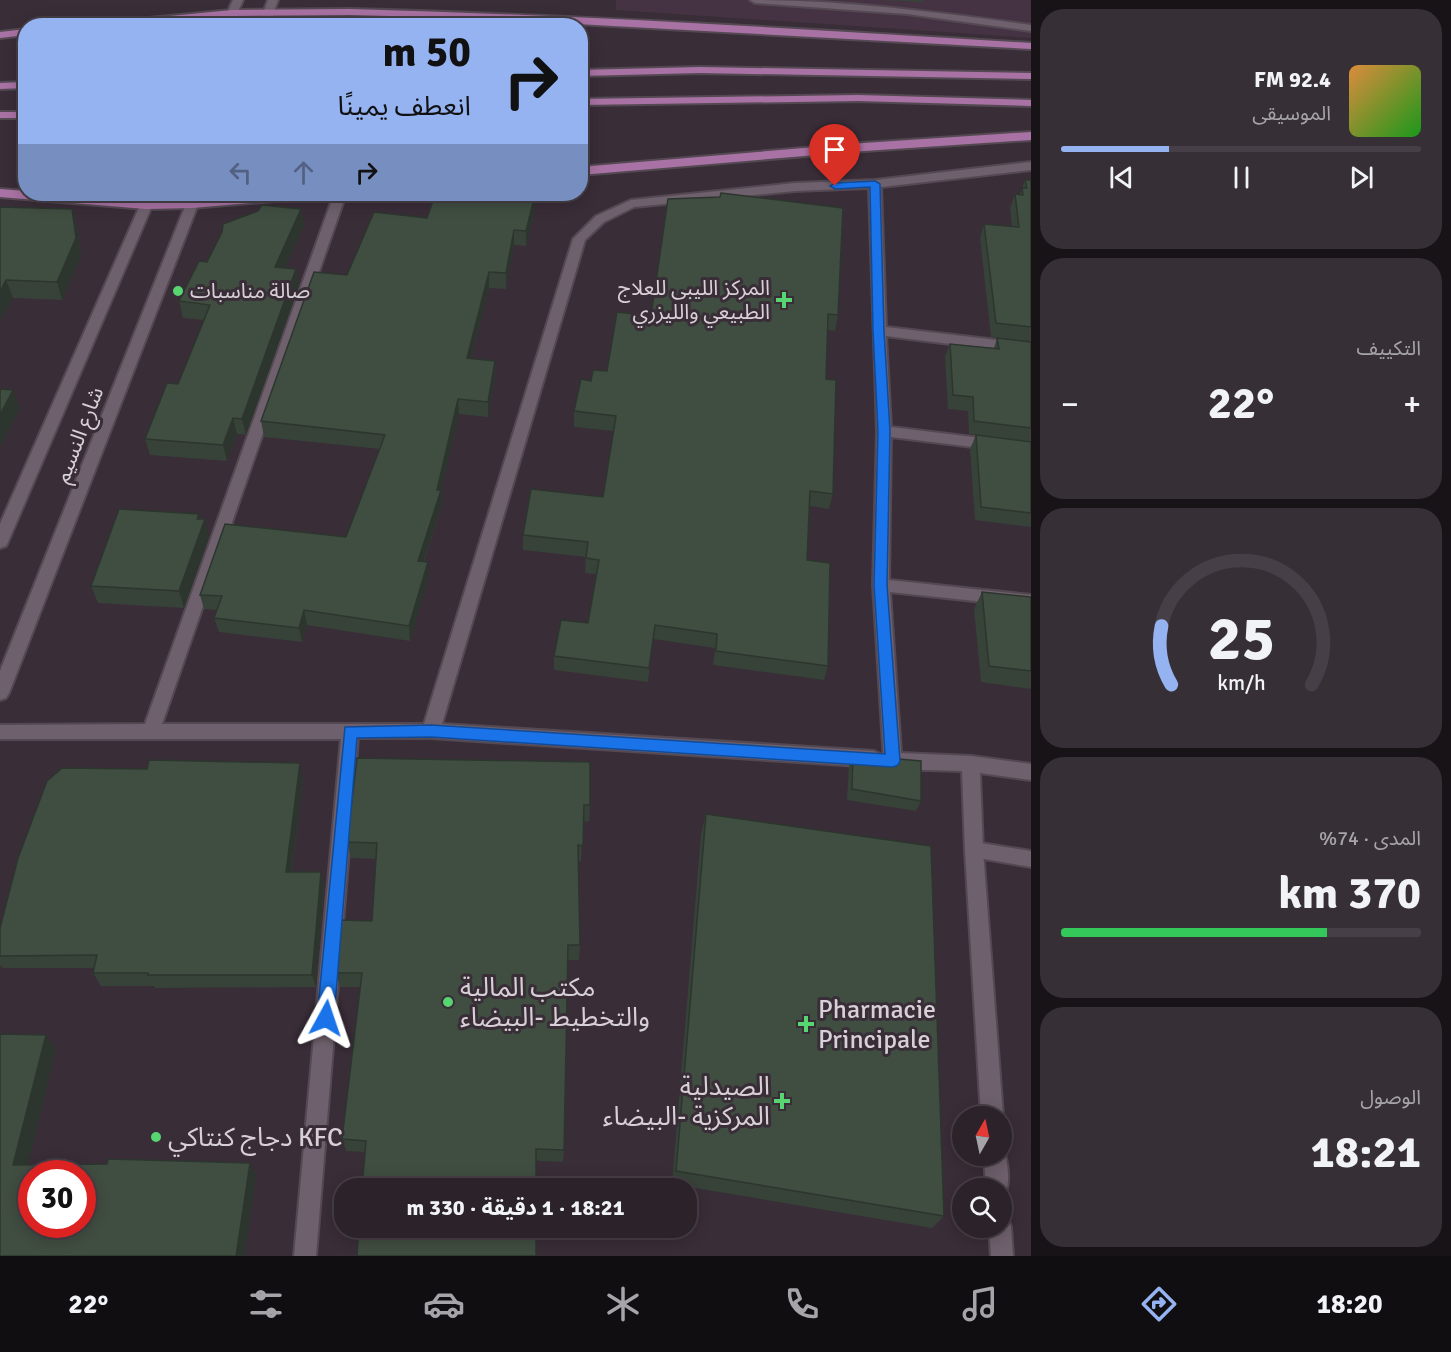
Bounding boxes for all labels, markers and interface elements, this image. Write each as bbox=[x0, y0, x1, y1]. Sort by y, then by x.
text: 50 m bbox=[382, 27, 471, 78]
icon: right bbox=[492, 42, 570, 120]
text: 92.4 FM bbox=[1254, 66, 1331, 93]
text: انعطف يمينًا bbox=[338, 90, 471, 123]
text: الموسيقى bbox=[1252, 101, 1331, 126]
pin bbox=[809, 124, 860, 186]
icon: arrive bbox=[818, 133, 851, 166]
icon: left bbox=[224, 156, 257, 189]
icon: ahead bbox=[287, 156, 320, 189]
icon: right bbox=[350, 156, 383, 189]
icon: previous bbox=[1105, 161, 1138, 194]
icon: pause bbox=[1225, 161, 1258, 194]
icon: next bbox=[1345, 161, 1378, 194]
place label: المركز الليبي للعلاج الطبيعي والليزري bbox=[618, 275, 770, 328]
place label: صالة مناسبات bbox=[190, 278, 310, 304]
marker: صالة مناسبات bbox=[171, 284, 185, 298]
marker: المركز الليبي للعلاج الطبيعي والليزري bbox=[775, 291, 793, 309]
text: التكييف bbox=[1357, 336, 1421, 361]
text: 22° bbox=[1208, 376, 1274, 431]
street label: شارع النسيم bbox=[49, 383, 111, 487]
text: − bbox=[1061, 384, 1079, 425]
text: + bbox=[1403, 384, 1421, 425]
text: 25 bbox=[1207, 600, 1275, 677]
text: km/h bbox=[1217, 670, 1265, 696]
text: المدى · 74% bbox=[1319, 826, 1421, 851]
text: 370 km bbox=[1278, 866, 1421, 921]
place label: مكتب المالية والتخطيط -البيضاء bbox=[460, 972, 650, 1034]
position arrow bbox=[294, 986, 358, 1050]
place label: Pharmacie Principale bbox=[818, 994, 936, 1056]
marker: مكتب المالية والتخطيط -البيضاء bbox=[441, 995, 455, 1009]
marker: Pharmacie Principale bbox=[799, 1017, 813, 1031]
place label: الصيدلية المركزية -البيضاء bbox=[603, 1071, 770, 1133]
text: الوصول bbox=[1360, 1085, 1421, 1110]
marker: الصيدلية المركزية -البيضاء bbox=[775, 1094, 789, 1108]
north arrow bbox=[952, 1106, 1012, 1166]
map controls bbox=[952, 1106, 1012, 1238]
place label: دجاج كنتاكي KFC bbox=[168, 1122, 343, 1157]
text: 18:21 bbox=[1311, 1125, 1421, 1180]
marker: دجاج كنتاكي KFC bbox=[149, 1130, 163, 1144]
speed limit sign: 30 bbox=[18, 1160, 96, 1238]
button: search bbox=[952, 1178, 1012, 1238]
text: 18:21 · 1 دقيقة · 330 m bbox=[406, 1194, 625, 1221]
icon: filters bbox=[245, 1283, 287, 1325]
icon: car bbox=[423, 1283, 465, 1325]
icon: climate bbox=[602, 1283, 644, 1325]
icon: phone bbox=[781, 1283, 823, 1325]
icon: music bbox=[959, 1283, 1001, 1325]
icon: directions bbox=[1138, 1283, 1180, 1325]
text: 22° bbox=[68, 1288, 108, 1321]
text: 18:20 bbox=[1316, 1288, 1383, 1321]

